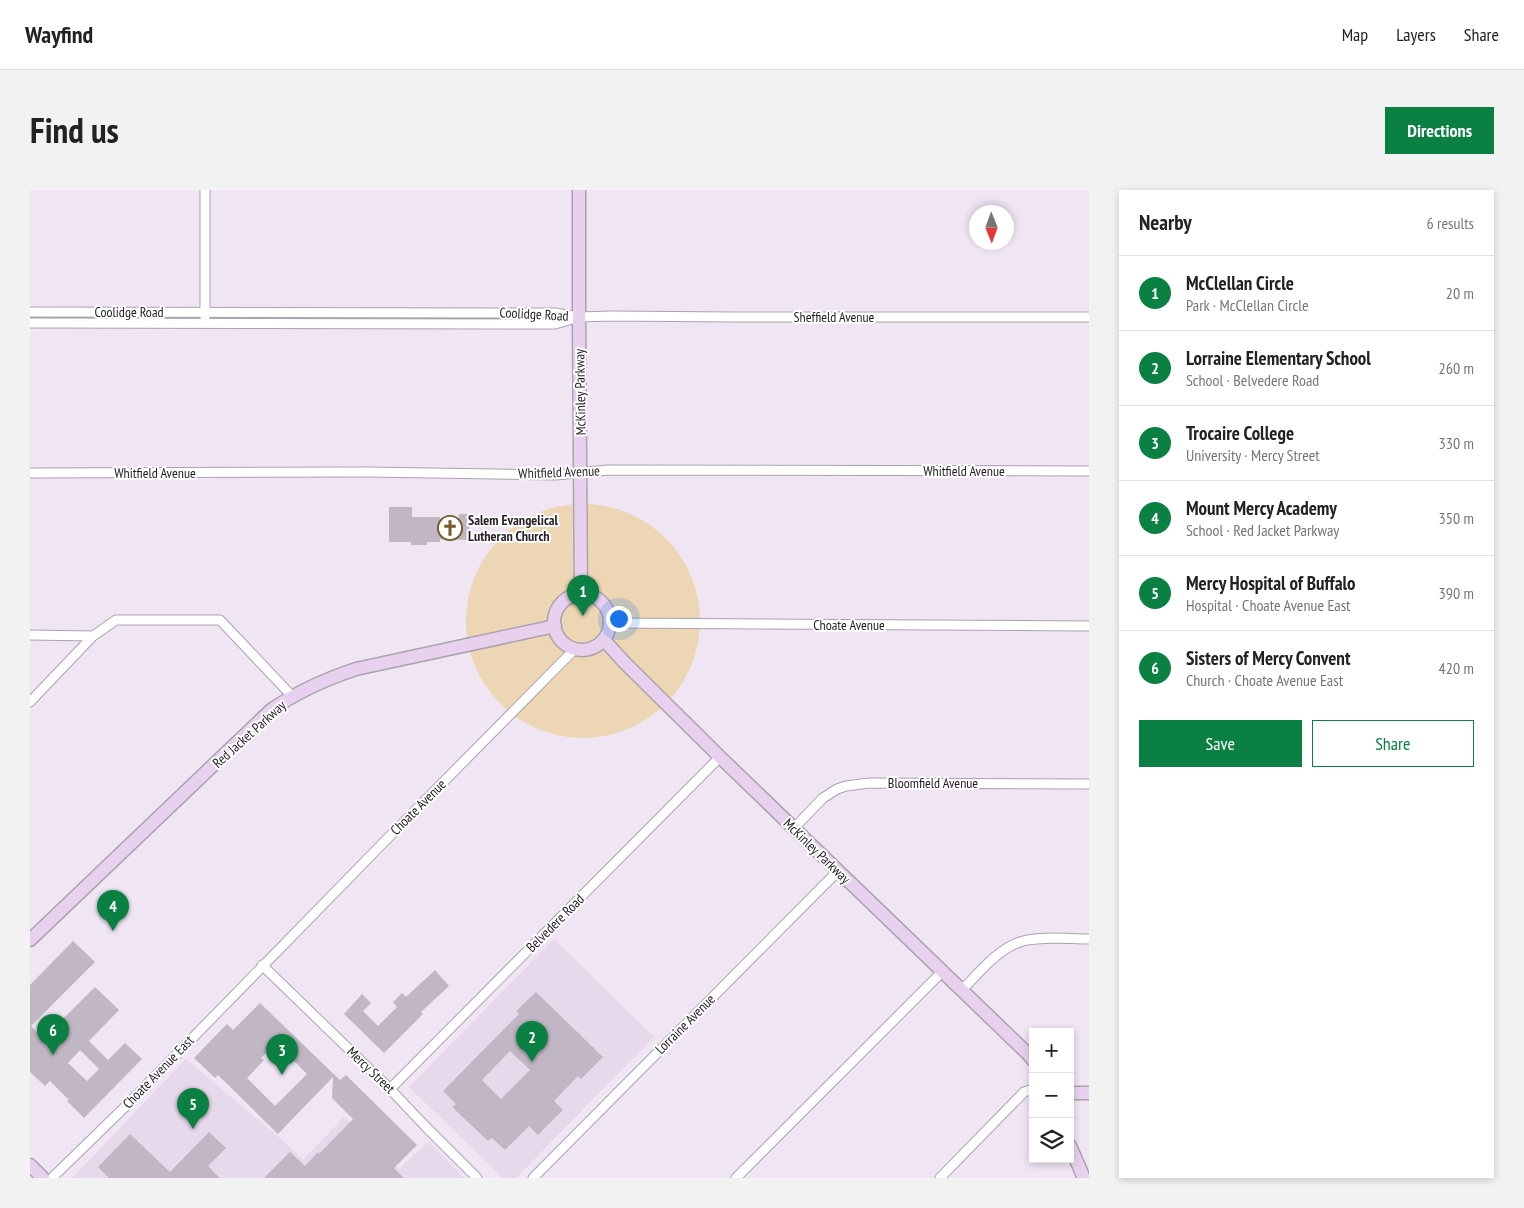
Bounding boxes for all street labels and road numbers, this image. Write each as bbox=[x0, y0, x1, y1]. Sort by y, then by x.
street label: Coolidge Road bbox=[94, 303, 164, 321]
street label: Coolidge Road bbox=[499, 303, 569, 325]
street label: Sheffield Avenue bbox=[794, 308, 875, 326]
street label: McKinley Parkway bbox=[570, 348, 590, 435]
street label: Whitfield Avenue bbox=[518, 462, 600, 482]
street label: Whitfield Avenue bbox=[923, 462, 1005, 480]
street label: Whitfield Avenue bbox=[114, 464, 196, 482]
street label: Choate Avenue bbox=[813, 616, 885, 634]
street label: Red Jacket Parkway bbox=[209, 696, 290, 772]
street label: Bloomfield Avenue bbox=[888, 774, 978, 792]
street label: Choate Avenue bbox=[386, 775, 450, 839]
street label: McKinley Parkway bbox=[780, 814, 855, 888]
street label: Belvedere Road bbox=[522, 890, 588, 956]
street label: Lorraine Avenue bbox=[651, 990, 719, 1058]
street label: Choate Avenue East bbox=[119, 1032, 198, 1112]
street label: Mercy Street bbox=[343, 1043, 399, 1097]

